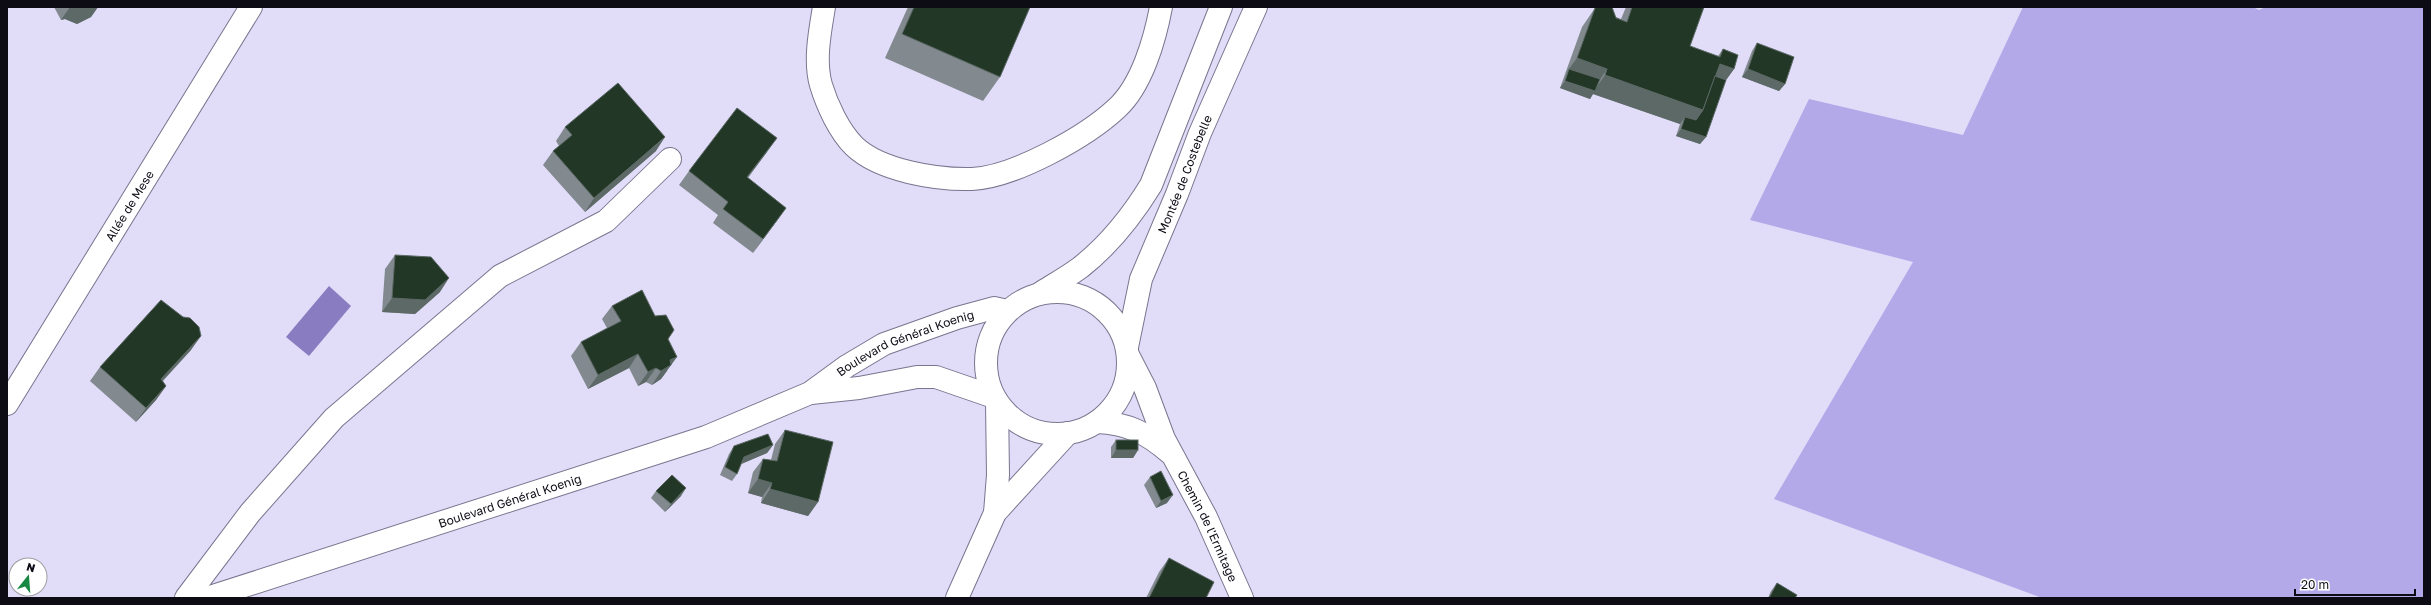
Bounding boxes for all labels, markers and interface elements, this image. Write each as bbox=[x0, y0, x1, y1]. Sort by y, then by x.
street label: Montée de Costebelle bbox=[1154, 112, 1215, 236]
street label: Allée de Mese bbox=[102, 167, 156, 244]
street label: Boulevard Général Koenig bbox=[833, 306, 975, 379]
street label: Chemin de l'Ermitage bbox=[1175, 468, 1241, 584]
street label: Boulevard Général Koenig bbox=[436, 470, 583, 530]
north arrow bbox=[8, 557, 48, 597]
text: N bbox=[25, 560, 37, 574]
scale bar bbox=[2295, 571, 2415, 597]
text: 20 m bbox=[2301, 577, 2329, 592]

